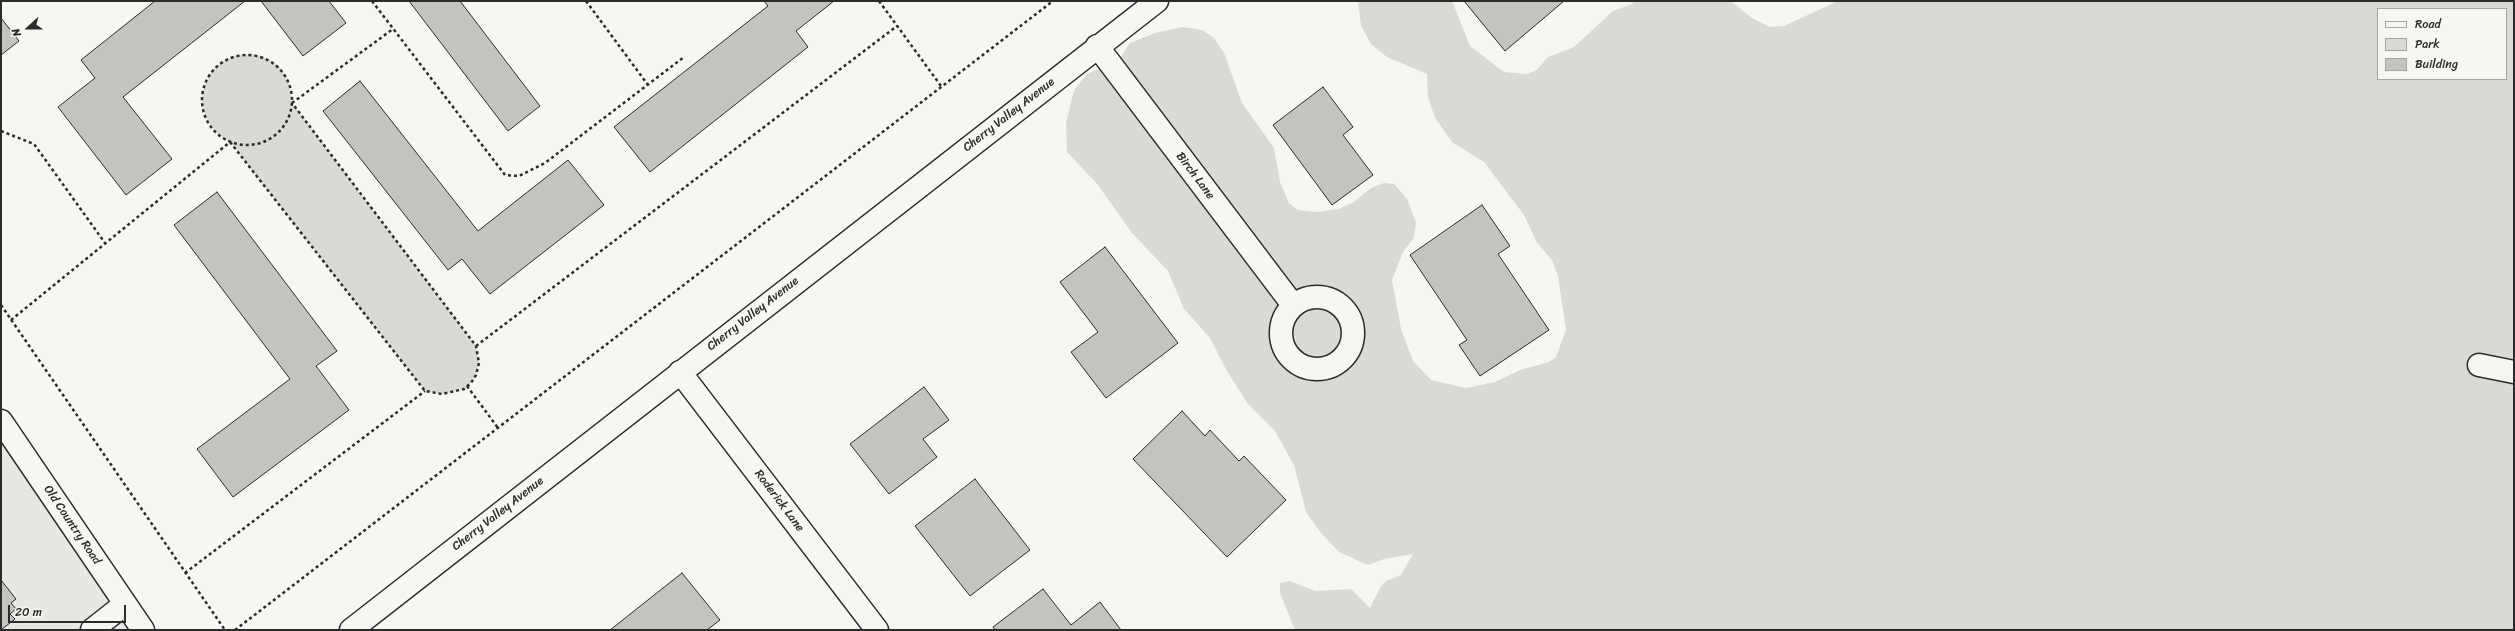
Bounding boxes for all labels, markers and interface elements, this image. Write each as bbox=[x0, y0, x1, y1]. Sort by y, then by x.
north arrow bbox=[8, 8, 48, 48]
legend bbox=[2377, 8, 2507, 80]
text: Road bbox=[2415, 13, 2441, 35]
text: N bbox=[6, 26, 27, 39]
text: Park bbox=[2415, 33, 2440, 55]
text: Building bbox=[2415, 53, 2458, 75]
street label: Cherry Valley Avenue bbox=[960, 75, 1058, 155]
street label: Birch Lane bbox=[1173, 150, 1217, 202]
street label: Cherry Valley Avenue bbox=[704, 274, 802, 354]
street label: Roderick Lane bbox=[751, 467, 807, 535]
street label: Cherry Valley Avenue bbox=[449, 474, 547, 554]
street label: Old Country Road bbox=[40, 483, 104, 567]
scale bar bbox=[10, 597, 128, 623]
text: 20 m bbox=[15, 601, 42, 623]

